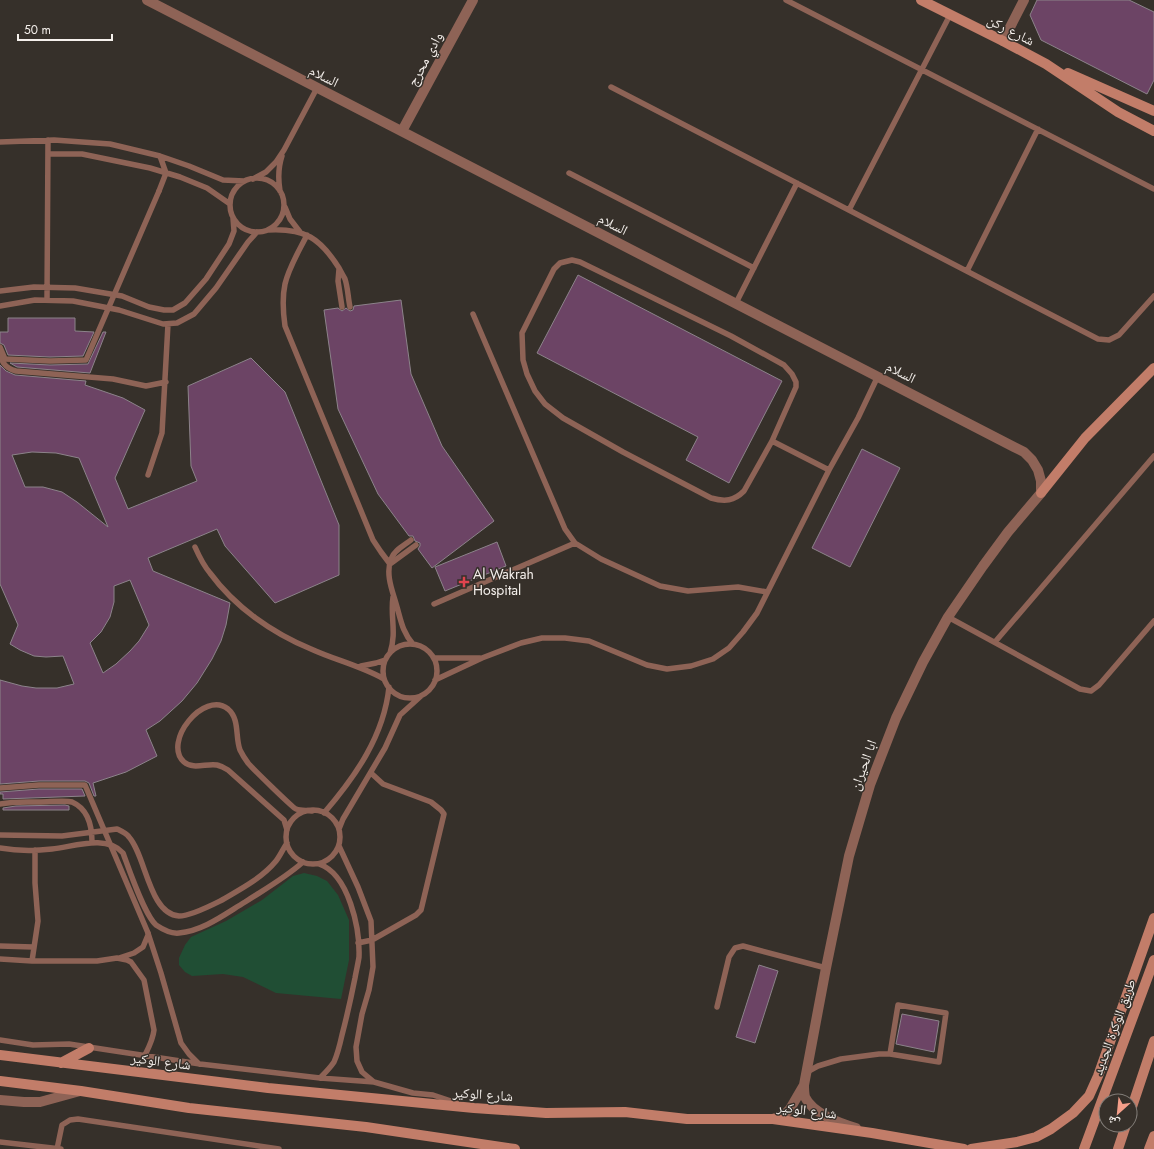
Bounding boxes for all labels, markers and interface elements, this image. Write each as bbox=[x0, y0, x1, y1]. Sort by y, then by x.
street label: شارع ركن bbox=[984, 10, 1038, 50]
scale bar bbox=[18, 16, 112, 42]
text: 50 m bbox=[24, 21, 51, 39]
street label: وادي محرج bbox=[402, 28, 449, 90]
street label: السلام bbox=[306, 60, 342, 92]
street label: السلام bbox=[595, 208, 631, 240]
street label: السلام bbox=[883, 356, 919, 388]
place label: Al Wakrah Hospital bbox=[473, 564, 534, 600]
marker: Al Wakrah Hospital bbox=[458, 576, 470, 588]
street label: ابا الحيران bbox=[845, 737, 881, 793]
street label: طريق الوكرة الجديد bbox=[1087, 976, 1141, 1078]
street label: شارع الوكير bbox=[129, 1047, 192, 1075]
street label: شارع الوكير bbox=[451, 1082, 514, 1106]
north arrow bbox=[1098, 1093, 1138, 1133]
street label: شارع الوكير bbox=[775, 1096, 838, 1124]
text: ش bbox=[1104, 1112, 1122, 1132]

